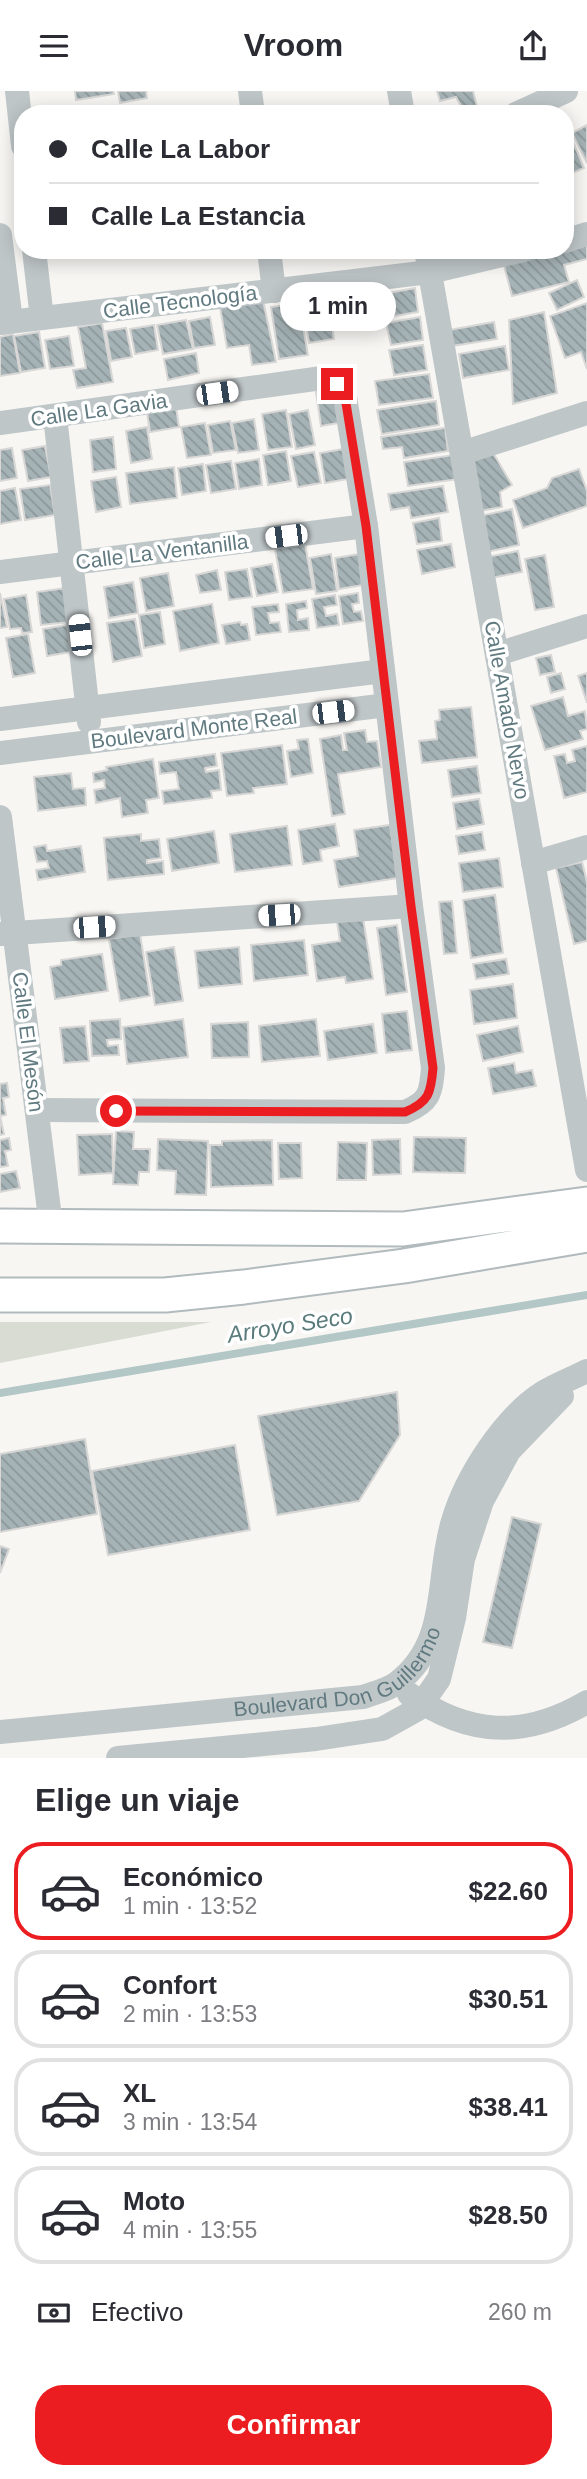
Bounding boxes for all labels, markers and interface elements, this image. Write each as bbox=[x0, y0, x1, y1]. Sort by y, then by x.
icon: menu bbox=[35, 27, 73, 65]
text: Vroom bbox=[244, 27, 343, 63]
icon: share bbox=[514, 27, 552, 65]
text: Calle La Labor bbox=[91, 134, 270, 164]
text: Calle La Estancia bbox=[91, 201, 305, 231]
street label: Calle Tecnología bbox=[102, 281, 259, 322]
callout: 1 min bbox=[279, 282, 395, 331]
text: 1 min bbox=[308, 293, 368, 319]
route end bbox=[321, 368, 353, 400]
car bbox=[195, 380, 240, 406]
street label: Calle La Gavia bbox=[29, 388, 169, 430]
car bbox=[264, 523, 309, 549]
street label: Calle La Ventanilla bbox=[74, 529, 250, 574]
car bbox=[68, 613, 93, 657]
street label: Calle Amado Nervo bbox=[480, 619, 535, 801]
car bbox=[311, 699, 356, 725]
street label: Boulevard Monte Real bbox=[89, 704, 298, 753]
car bbox=[258, 903, 301, 927]
car bbox=[73, 915, 116, 939]
street label: Calle El Mesón bbox=[8, 970, 49, 1113]
route start bbox=[100, 1095, 132, 1127]
water label: Arroyo Seco bbox=[223, 1302, 355, 1348]
street label: Boulevard Don Guillermo bbox=[232, 1624, 445, 1720]
text: Elige un viaje bbox=[35, 1782, 240, 1818]
icon: car bbox=[39, 1860, 102, 1923]
text: Económico bbox=[123, 1862, 263, 1892]
text: $22.60 bbox=[468, 1876, 548, 1906]
text: 1 min · 13:52 bbox=[123, 1893, 257, 1919]
icon: car bbox=[39, 1968, 102, 2031]
text: Confort bbox=[123, 1970, 217, 2000]
text: $30.51 bbox=[468, 1984, 548, 2014]
text: 2 min · 13:53 bbox=[123, 2001, 257, 2027]
icon: car bbox=[39, 2076, 102, 2139]
text: XL bbox=[123, 2078, 156, 2108]
text: $38.41 bbox=[468, 2092, 548, 2122]
text: 3 min · 13:54 bbox=[123, 2109, 257, 2135]
icon: car bbox=[39, 2184, 102, 2247]
text: Moto bbox=[123, 2186, 185, 2216]
text: $28.50 bbox=[468, 2200, 548, 2230]
text: 4 min · 13:55 bbox=[123, 2217, 257, 2243]
icon: cash bbox=[35, 2294, 73, 2332]
text: Efectivo bbox=[91, 2297, 184, 2327]
text: 260 m bbox=[488, 2299, 552, 2325]
button: Confirmar bbox=[35, 2385, 552, 2465]

